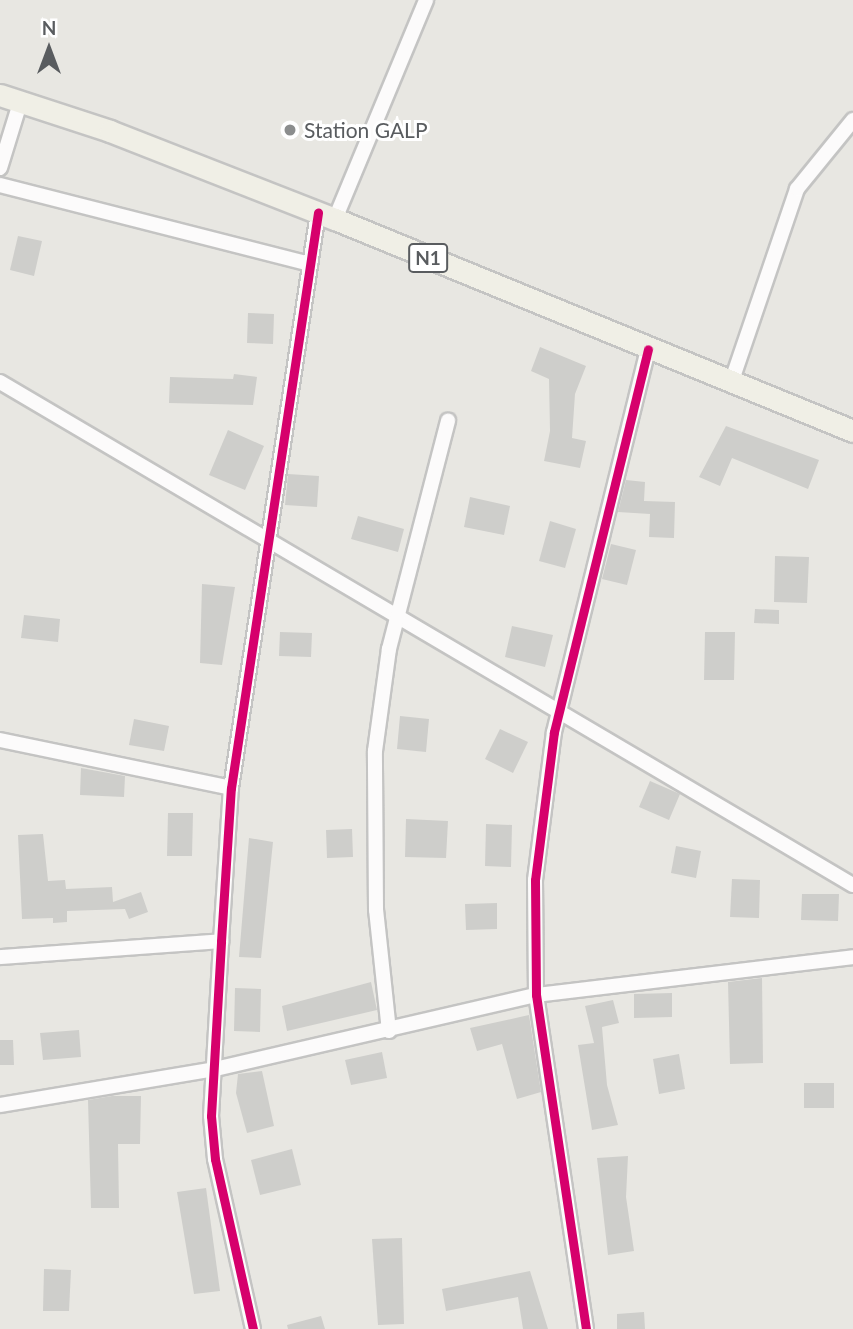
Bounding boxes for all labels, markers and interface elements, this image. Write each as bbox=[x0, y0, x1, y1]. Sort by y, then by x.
north arrow bbox=[14, 14, 84, 84]
text: N bbox=[42, 16, 56, 39]
place label: Station GALP bbox=[304, 117, 428, 143]
marker: Station GALP bbox=[282, 122, 298, 138]
road number: N1 bbox=[407, 242, 449, 274]

